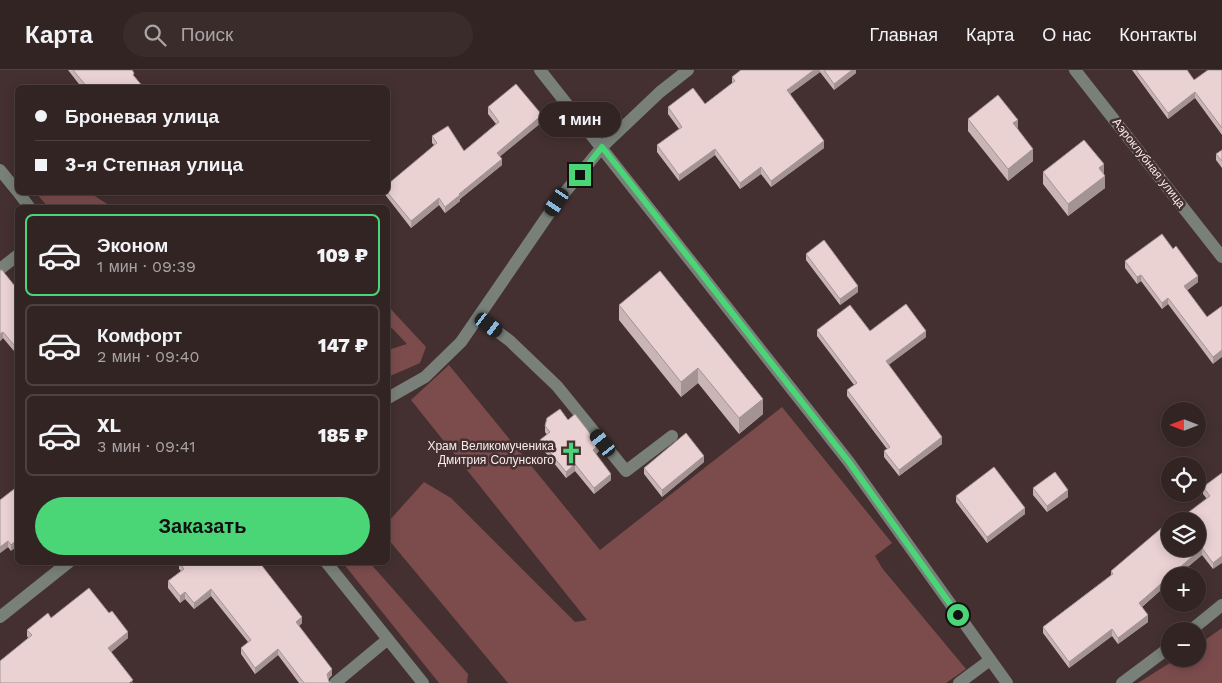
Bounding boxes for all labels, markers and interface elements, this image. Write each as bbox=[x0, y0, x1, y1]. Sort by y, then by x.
search box bbox=[123, 12, 473, 57]
text: Карта bbox=[25, 21, 93, 49]
icon: search bbox=[141, 21, 169, 49]
text: Поиск bbox=[181, 23, 233, 46]
text: Главная bbox=[869, 24, 938, 45]
text: Карта bbox=[966, 24, 1014, 45]
text: О нас bbox=[1042, 24, 1091, 45]
text: Контакты bbox=[1119, 24, 1197, 45]
callout: 1 мин bbox=[539, 102, 621, 138]
text: Броневая улица bbox=[65, 105, 219, 128]
text: 1 мин bbox=[559, 110, 601, 129]
street label: Аэроклубная улица bbox=[1110, 115, 1189, 211]
text: 3-я Степная улица bbox=[65, 153, 243, 176]
route end bbox=[569, 164, 591, 186]
car bbox=[542, 185, 571, 219]
icon: car bbox=[37, 233, 82, 278]
text: Эконом bbox=[97, 234, 168, 257]
text: 109 ₽ bbox=[317, 244, 368, 267]
text: 1 мин · 09:39 bbox=[97, 257, 196, 276]
car bbox=[472, 310, 505, 340]
icon: car bbox=[37, 323, 82, 368]
text: Комфорт bbox=[97, 324, 182, 347]
text: 147 ₽ bbox=[318, 334, 368, 357]
text: 2 мин · 09:40 bbox=[97, 347, 199, 366]
north arrow bbox=[1161, 402, 1206, 448]
map controls bbox=[1161, 402, 1206, 667]
icon: car bbox=[37, 413, 82, 458]
text: XL bbox=[97, 414, 121, 437]
text: 185 ₽ bbox=[318, 424, 368, 447]
car bbox=[587, 427, 618, 459]
text: 3 мин · 09:41 bbox=[97, 437, 195, 456]
place label: Храм Великомученика Дмитрия Солунского bbox=[427, 439, 554, 467]
church icon: Храм Великомученика Дмитрия Солунского bbox=[558, 440, 584, 466]
button: locate bbox=[1161, 457, 1206, 502]
button: Заказать bbox=[35, 497, 370, 555]
button: layers bbox=[1161, 512, 1206, 557]
button: + bbox=[1161, 567, 1206, 612]
route start bbox=[947, 604, 969, 626]
button: − bbox=[1161, 622, 1206, 667]

